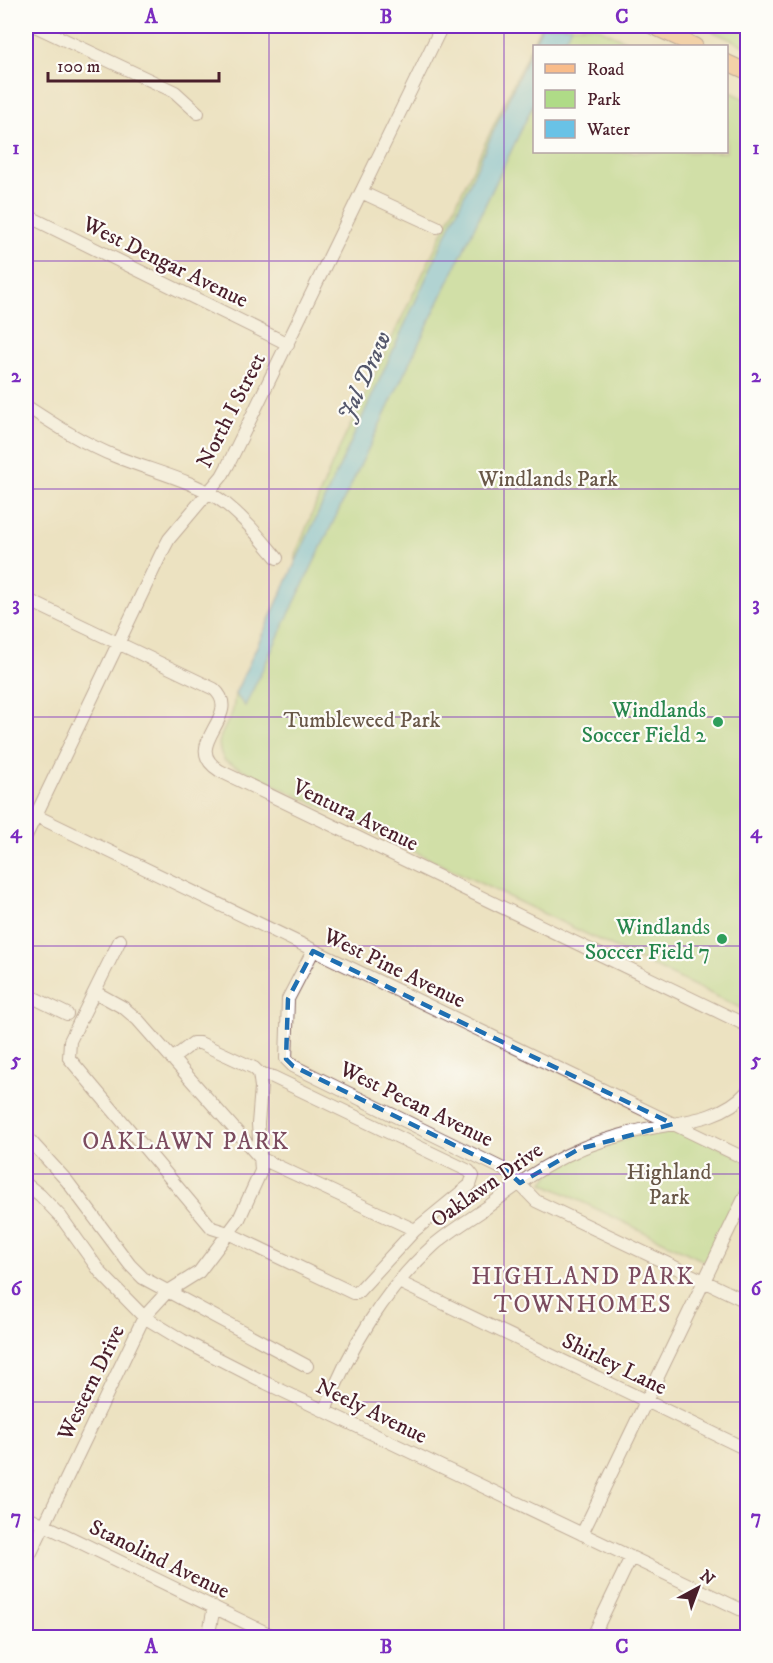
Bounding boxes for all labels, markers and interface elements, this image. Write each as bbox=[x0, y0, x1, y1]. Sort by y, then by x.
text: A bbox=[144, 5, 159, 30]
text: B bbox=[380, 5, 392, 30]
text: C bbox=[615, 5, 629, 30]
scale bar bbox=[48, 45, 219, 83]
legend bbox=[533, 45, 728, 153]
text: 100 m bbox=[57, 56, 100, 78]
text: Road bbox=[587, 59, 624, 81]
text: Park bbox=[587, 89, 621, 111]
text: Water bbox=[586, 119, 630, 141]
text: 1 bbox=[12, 136, 20, 161]
text: 1 bbox=[752, 136, 760, 161]
street label: West Dengar Avenue bbox=[77, 210, 252, 314]
water label: Jal Draw bbox=[331, 327, 399, 426]
street label: North I Street bbox=[191, 349, 272, 473]
text: 2 bbox=[11, 364, 22, 389]
text: 2 bbox=[751, 364, 762, 389]
park label: Windlands Park bbox=[477, 466, 618, 493]
text: 3 bbox=[12, 592, 20, 617]
text: 3 bbox=[752, 592, 760, 617]
place label: Windlands Soccer Field 2 bbox=[581, 697, 706, 749]
park label: Tumbleweed Park bbox=[283, 707, 441, 734]
marker: Windlands Soccer Field 2 bbox=[711, 715, 725, 729]
street label: Ventura Avenue bbox=[287, 773, 423, 857]
text: 4 bbox=[10, 820, 23, 845]
text: 4 bbox=[750, 820, 763, 845]
place label: Windlands Soccer Field 7 bbox=[585, 914, 710, 966]
street label: West Pine Avenue bbox=[318, 922, 470, 1014]
marker: Windlands Soccer Field 7 bbox=[715, 932, 729, 946]
text: 5 bbox=[10, 1048, 21, 1073]
text: 5 bbox=[750, 1048, 761, 1073]
street label: West Pecan Avenue bbox=[334, 1055, 497, 1153]
district label: OAKLAWN PARK bbox=[82, 1127, 290, 1157]
street label: Oaklawn Drive bbox=[425, 1137, 548, 1234]
park label: Highland Park bbox=[627, 1159, 711, 1211]
district label: HIGHLAND PARK TOWNHOMES bbox=[471, 1262, 695, 1320]
text: 6 bbox=[11, 1277, 23, 1302]
text: 6 bbox=[751, 1277, 763, 1302]
street label: Western Drive bbox=[51, 1321, 131, 1446]
street label: Shirley Lane bbox=[557, 1327, 671, 1401]
street label: Neely Avenue bbox=[311, 1373, 432, 1450]
text: 7 bbox=[11, 1505, 21, 1530]
text: 7 bbox=[751, 1505, 761, 1530]
street label: Stanolind Avenue bbox=[85, 1514, 234, 1605]
north arrow bbox=[668, 1558, 728, 1618]
text: N bbox=[696, 1566, 719, 1589]
text: A bbox=[144, 1635, 159, 1660]
text: B bbox=[380, 1635, 392, 1660]
text: C bbox=[615, 1635, 629, 1660]

